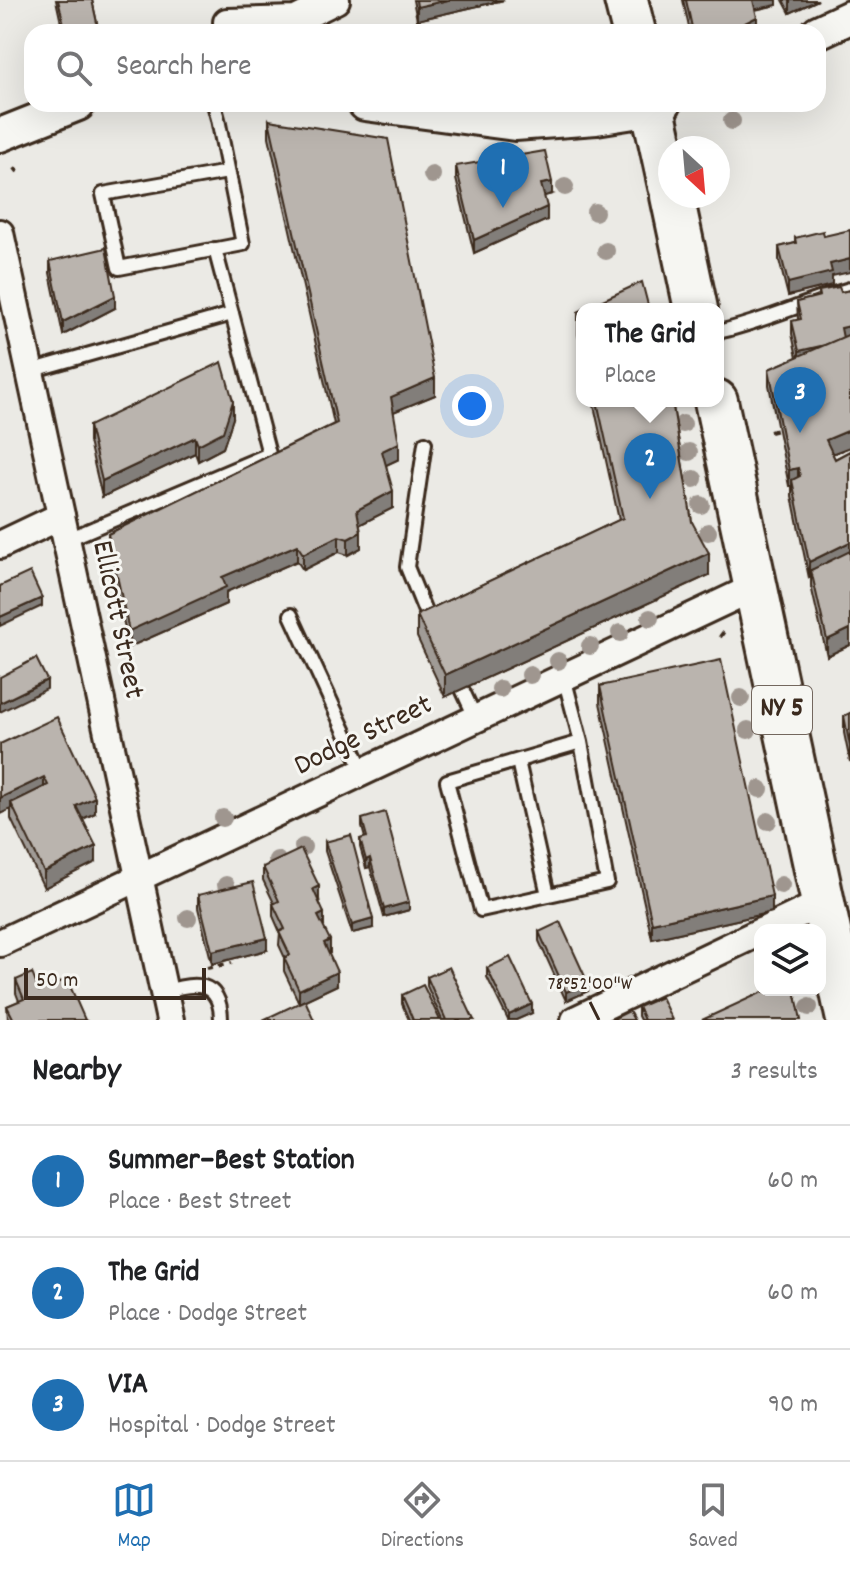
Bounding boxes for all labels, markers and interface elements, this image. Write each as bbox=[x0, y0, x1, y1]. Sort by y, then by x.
search box bbox=[24, 24, 826, 112]
icon: search bbox=[52, 46, 96, 90]
text: Search here bbox=[116, 47, 252, 90]
north arrow bbox=[658, 136, 730, 208]
pin: 1 bbox=[477, 142, 529, 208]
popup bbox=[576, 303, 724, 407]
text: The Grid bbox=[604, 315, 696, 358]
text: Place bbox=[604, 358, 656, 395]
pin: 3 bbox=[774, 367, 826, 433]
your location bbox=[452, 386, 492, 426]
pin: 2 bbox=[624, 433, 676, 499]
street label: Ellicott Street bbox=[78, 537, 154, 703]
street label: Dodge Street bbox=[288, 685, 440, 789]
road number: NY 5 bbox=[752, 686, 812, 734]
map controls bbox=[754, 924, 826, 996]
button: layers bbox=[754, 924, 826, 996]
scale bar bbox=[24, 964, 206, 1000]
text: 50 m bbox=[36, 966, 78, 997]
text: 78°52'00"W bbox=[548, 971, 633, 999]
text: Nearby bbox=[32, 1048, 121, 1097]
text: 3 results bbox=[731, 1054, 818, 1091]
text: Summer–Best Station bbox=[108, 1141, 355, 1184]
text: 1 bbox=[55, 1163, 61, 1200]
text: 60 m bbox=[767, 1163, 818, 1200]
text: Place · Best Street bbox=[108, 1184, 291, 1221]
text: The Grid bbox=[108, 1253, 200, 1296]
text: 2 bbox=[52, 1275, 64, 1312]
text: 60 m bbox=[767, 1275, 818, 1312]
text: Place · Dodge Street bbox=[108, 1296, 307, 1333]
text: VIA bbox=[108, 1365, 148, 1408]
text: 3 bbox=[52, 1387, 64, 1424]
text: 90 m bbox=[768, 1387, 818, 1424]
text: Hospital · Dodge Street bbox=[108, 1408, 336, 1445]
tab: Map bbox=[112, 1478, 156, 1557]
tab: Directions bbox=[381, 1478, 464, 1557]
tab: Saved bbox=[689, 1478, 738, 1557]

